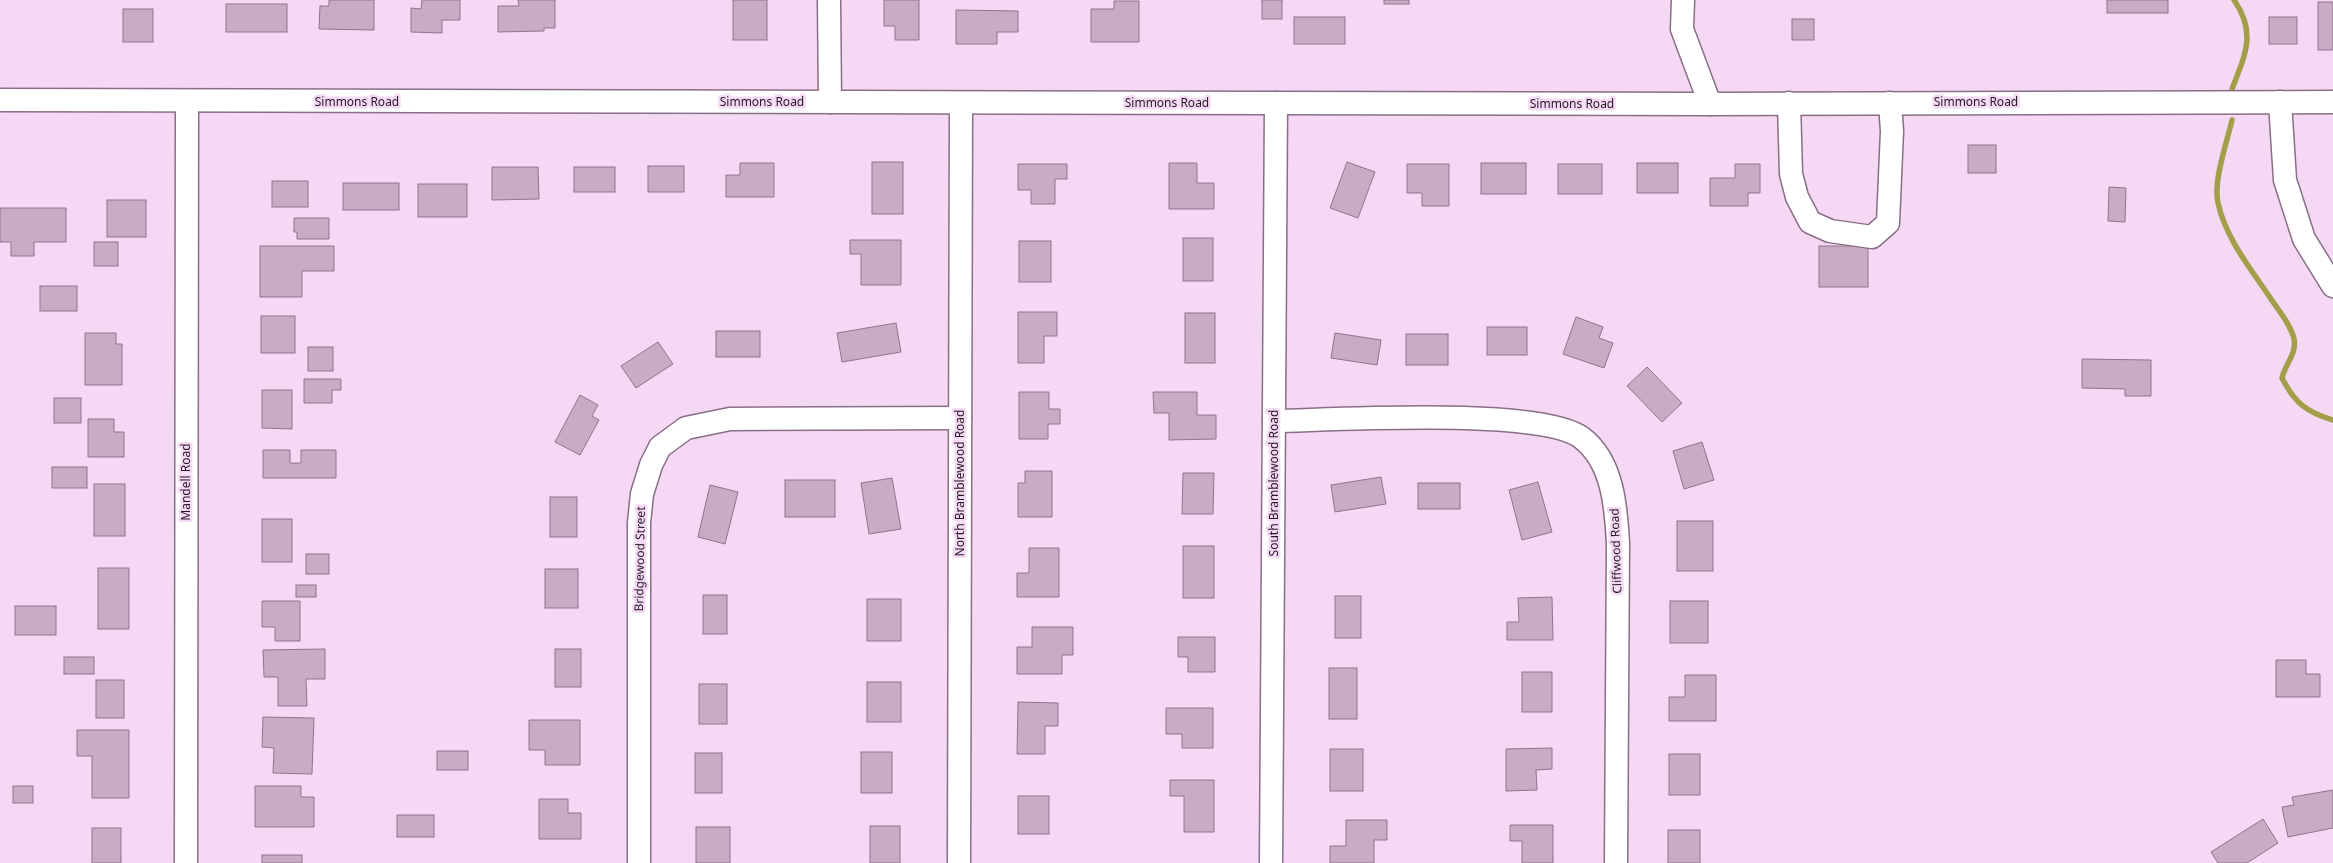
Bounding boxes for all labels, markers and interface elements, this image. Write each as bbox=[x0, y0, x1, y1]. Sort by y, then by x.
street label: Simmons Road bbox=[315, 93, 399, 110]
street label: Simmons Road bbox=[720, 93, 804, 110]
street label: Simmons Road bbox=[1934, 93, 2018, 110]
street label: Simmons Road bbox=[1125, 94, 1209, 111]
street label: Simmons Road bbox=[1530, 95, 1614, 112]
street label: North Bramblewood Road bbox=[951, 410, 968, 556]
street label: South Bramblewood Road bbox=[1265, 410, 1282, 556]
street label: Mandell Road bbox=[177, 443, 194, 521]
street label: Bridgewood Street bbox=[630, 506, 649, 612]
street label: Cliffwood Road bbox=[1606, 508, 1625, 594]

